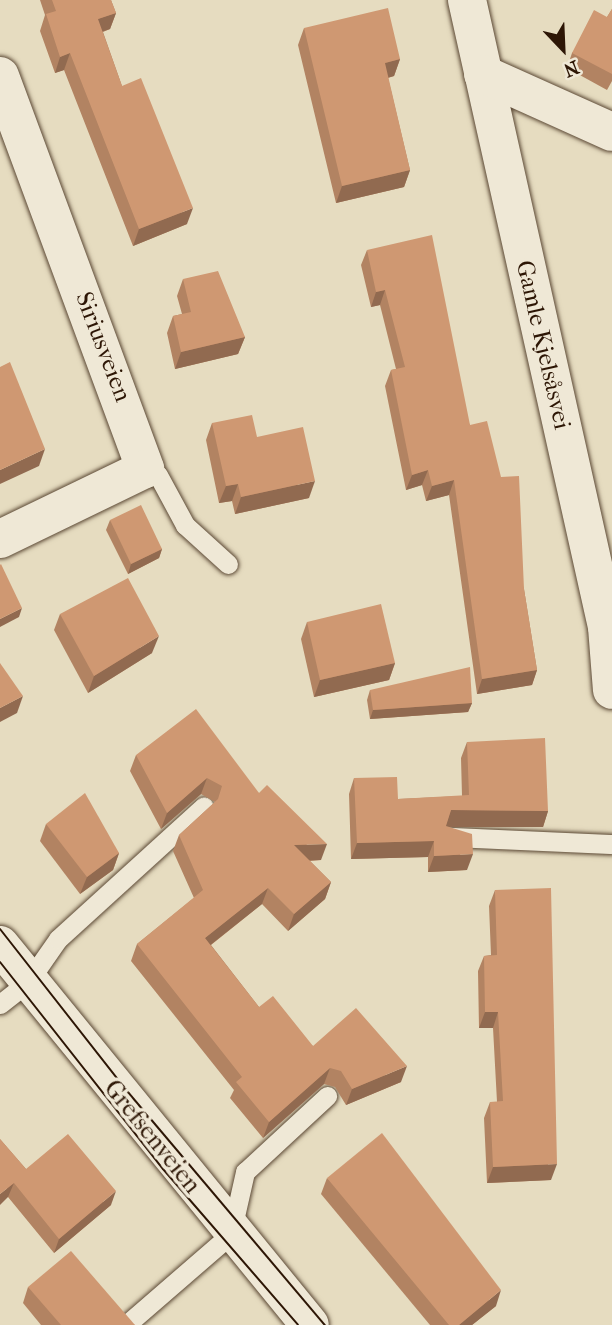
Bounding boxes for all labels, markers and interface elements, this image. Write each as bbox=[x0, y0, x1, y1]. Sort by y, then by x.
north arrow bbox=[528, 14, 598, 84]
text: N bbox=[560, 55, 582, 81]
street label: Gamle Kjelsåsvei bbox=[510, 258, 576, 432]
street label: Siriusveien bbox=[69, 288, 137, 406]
street label: Grefsenveien bbox=[98, 1075, 206, 1199]

